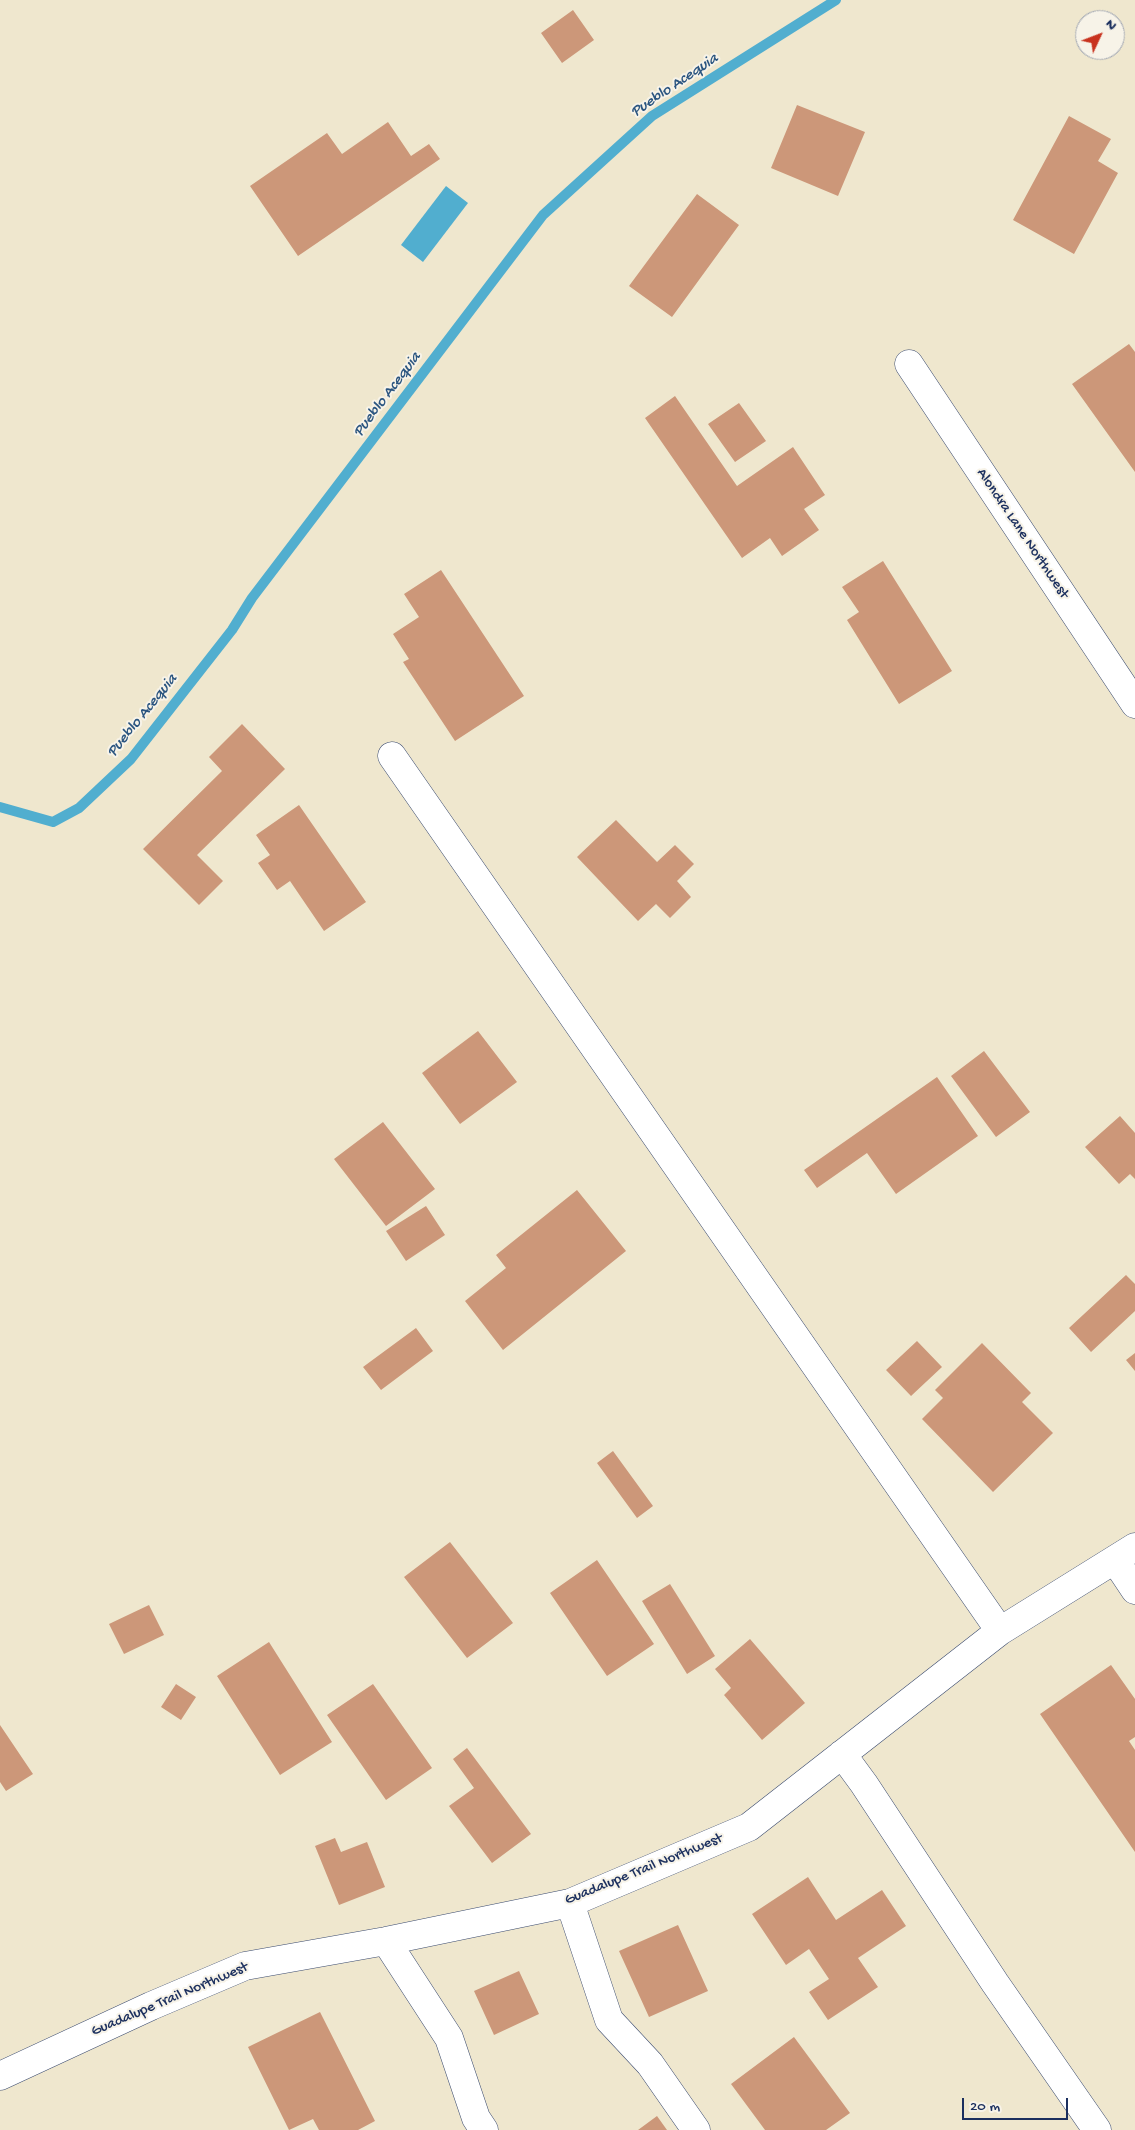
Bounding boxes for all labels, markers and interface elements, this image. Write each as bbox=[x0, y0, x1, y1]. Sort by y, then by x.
north arrow bbox=[1075, 10, 1125, 60]
text: N bbox=[1101, 16, 1120, 34]
water label: Pueblo Acequia bbox=[628, 50, 722, 122]
water label: Pueblo Acequia bbox=[350, 349, 426, 441]
street label: Alondra Lane Northwest bbox=[972, 465, 1072, 603]
water label: Pueblo Acequia bbox=[104, 671, 182, 761]
street label: Guadalupe Trail Northwest bbox=[562, 1830, 726, 1910]
street label: Guadalupe Trail Northwest bbox=[89, 1959, 251, 2041]
scale bar bbox=[965, 2088, 1071, 2120]
text: 20 m bbox=[970, 2098, 1000, 2116]

